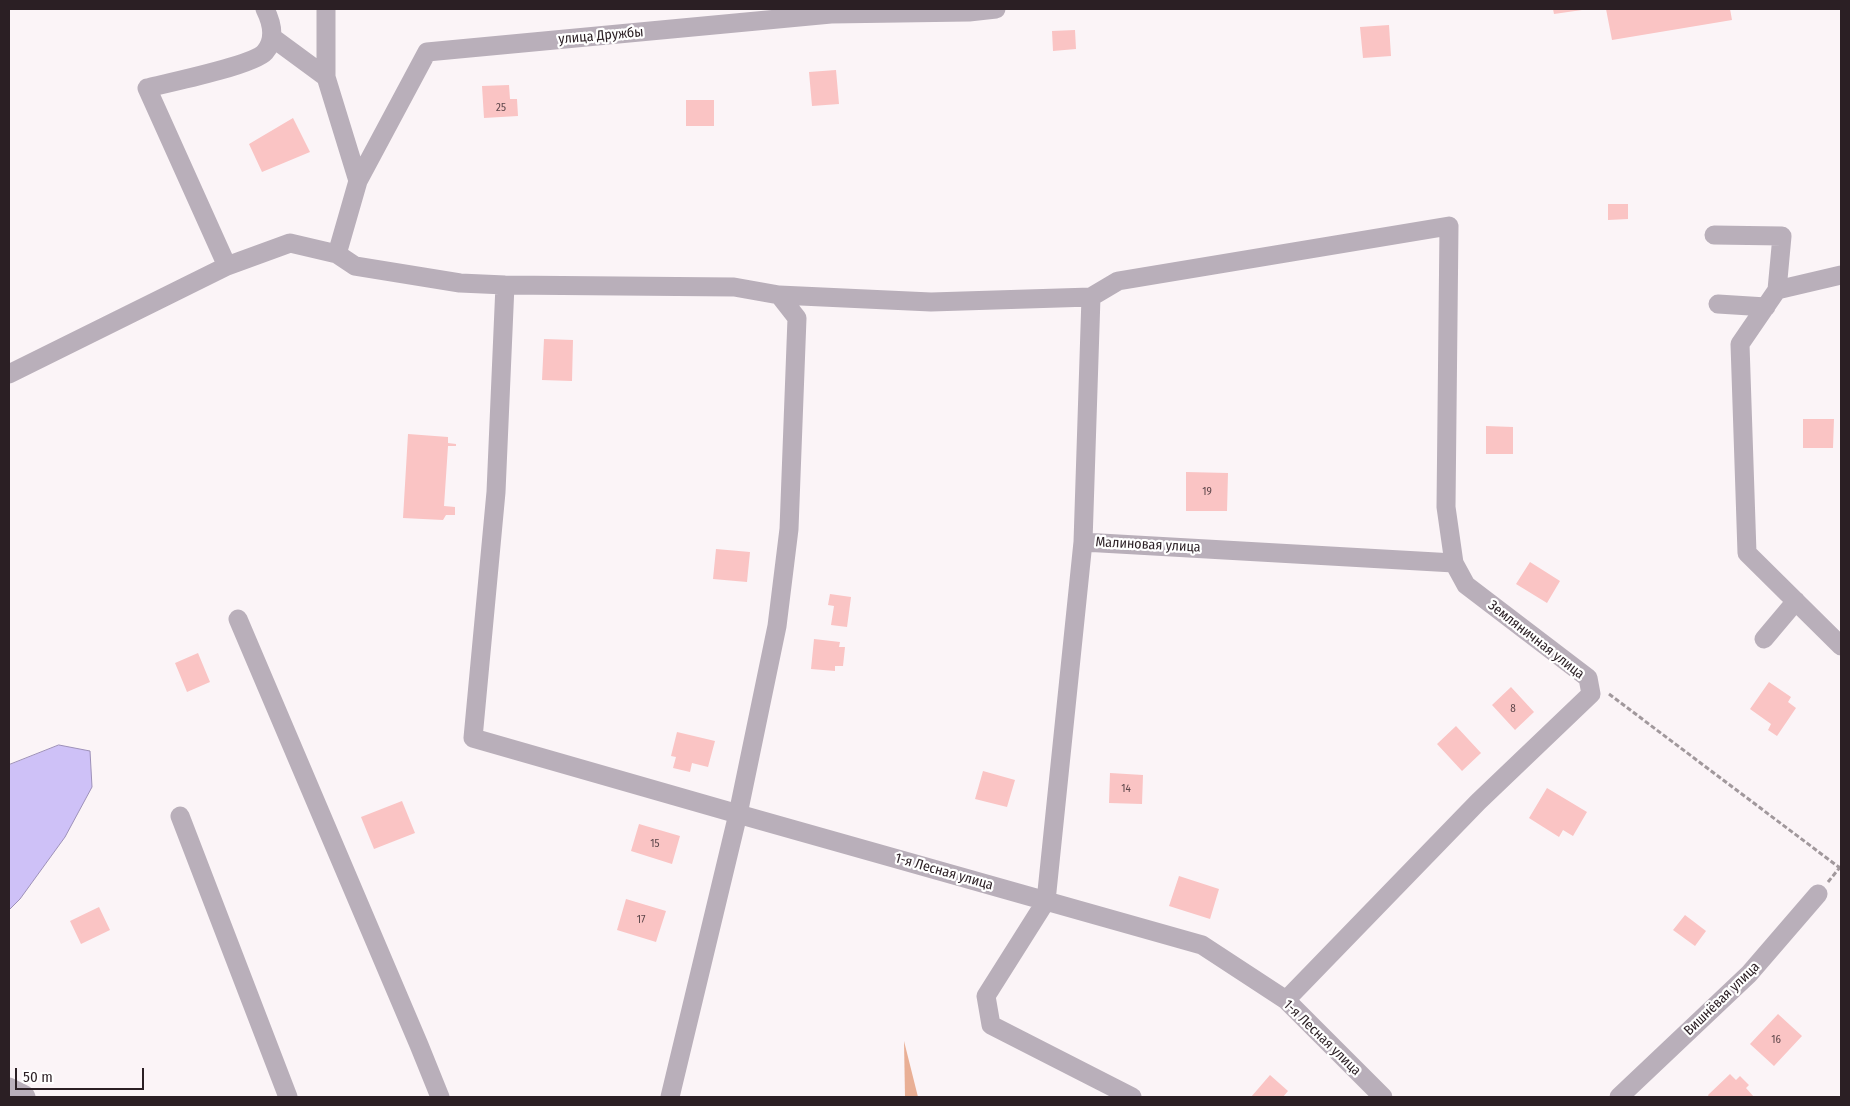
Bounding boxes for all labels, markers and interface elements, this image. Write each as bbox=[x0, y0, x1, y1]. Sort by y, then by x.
street label: улица Дружбы bbox=[558, 24, 644, 48]
house number: 25 bbox=[496, 101, 506, 115]
house number: 19 bbox=[1202, 485, 1212, 499]
street label: Малиновая улица bbox=[1095, 534, 1201, 556]
street label: Земляничная улица bbox=[1484, 597, 1588, 683]
house number: 8 bbox=[1510, 702, 1516, 716]
house number: 14 bbox=[1121, 782, 1131, 796]
house number: 15 bbox=[650, 837, 660, 851]
street label: 1-я Лесная улица bbox=[893, 850, 995, 894]
house number: 17 bbox=[637, 913, 645, 927]
street label: Вишнёвая улица bbox=[1681, 959, 1763, 1039]
street label: 1-я Лесная улица bbox=[1280, 997, 1364, 1079]
house number: 16 bbox=[1771, 1033, 1781, 1047]
scale bar bbox=[18, 1058, 146, 1090]
text: 50 m bbox=[23, 1068, 53, 1086]

